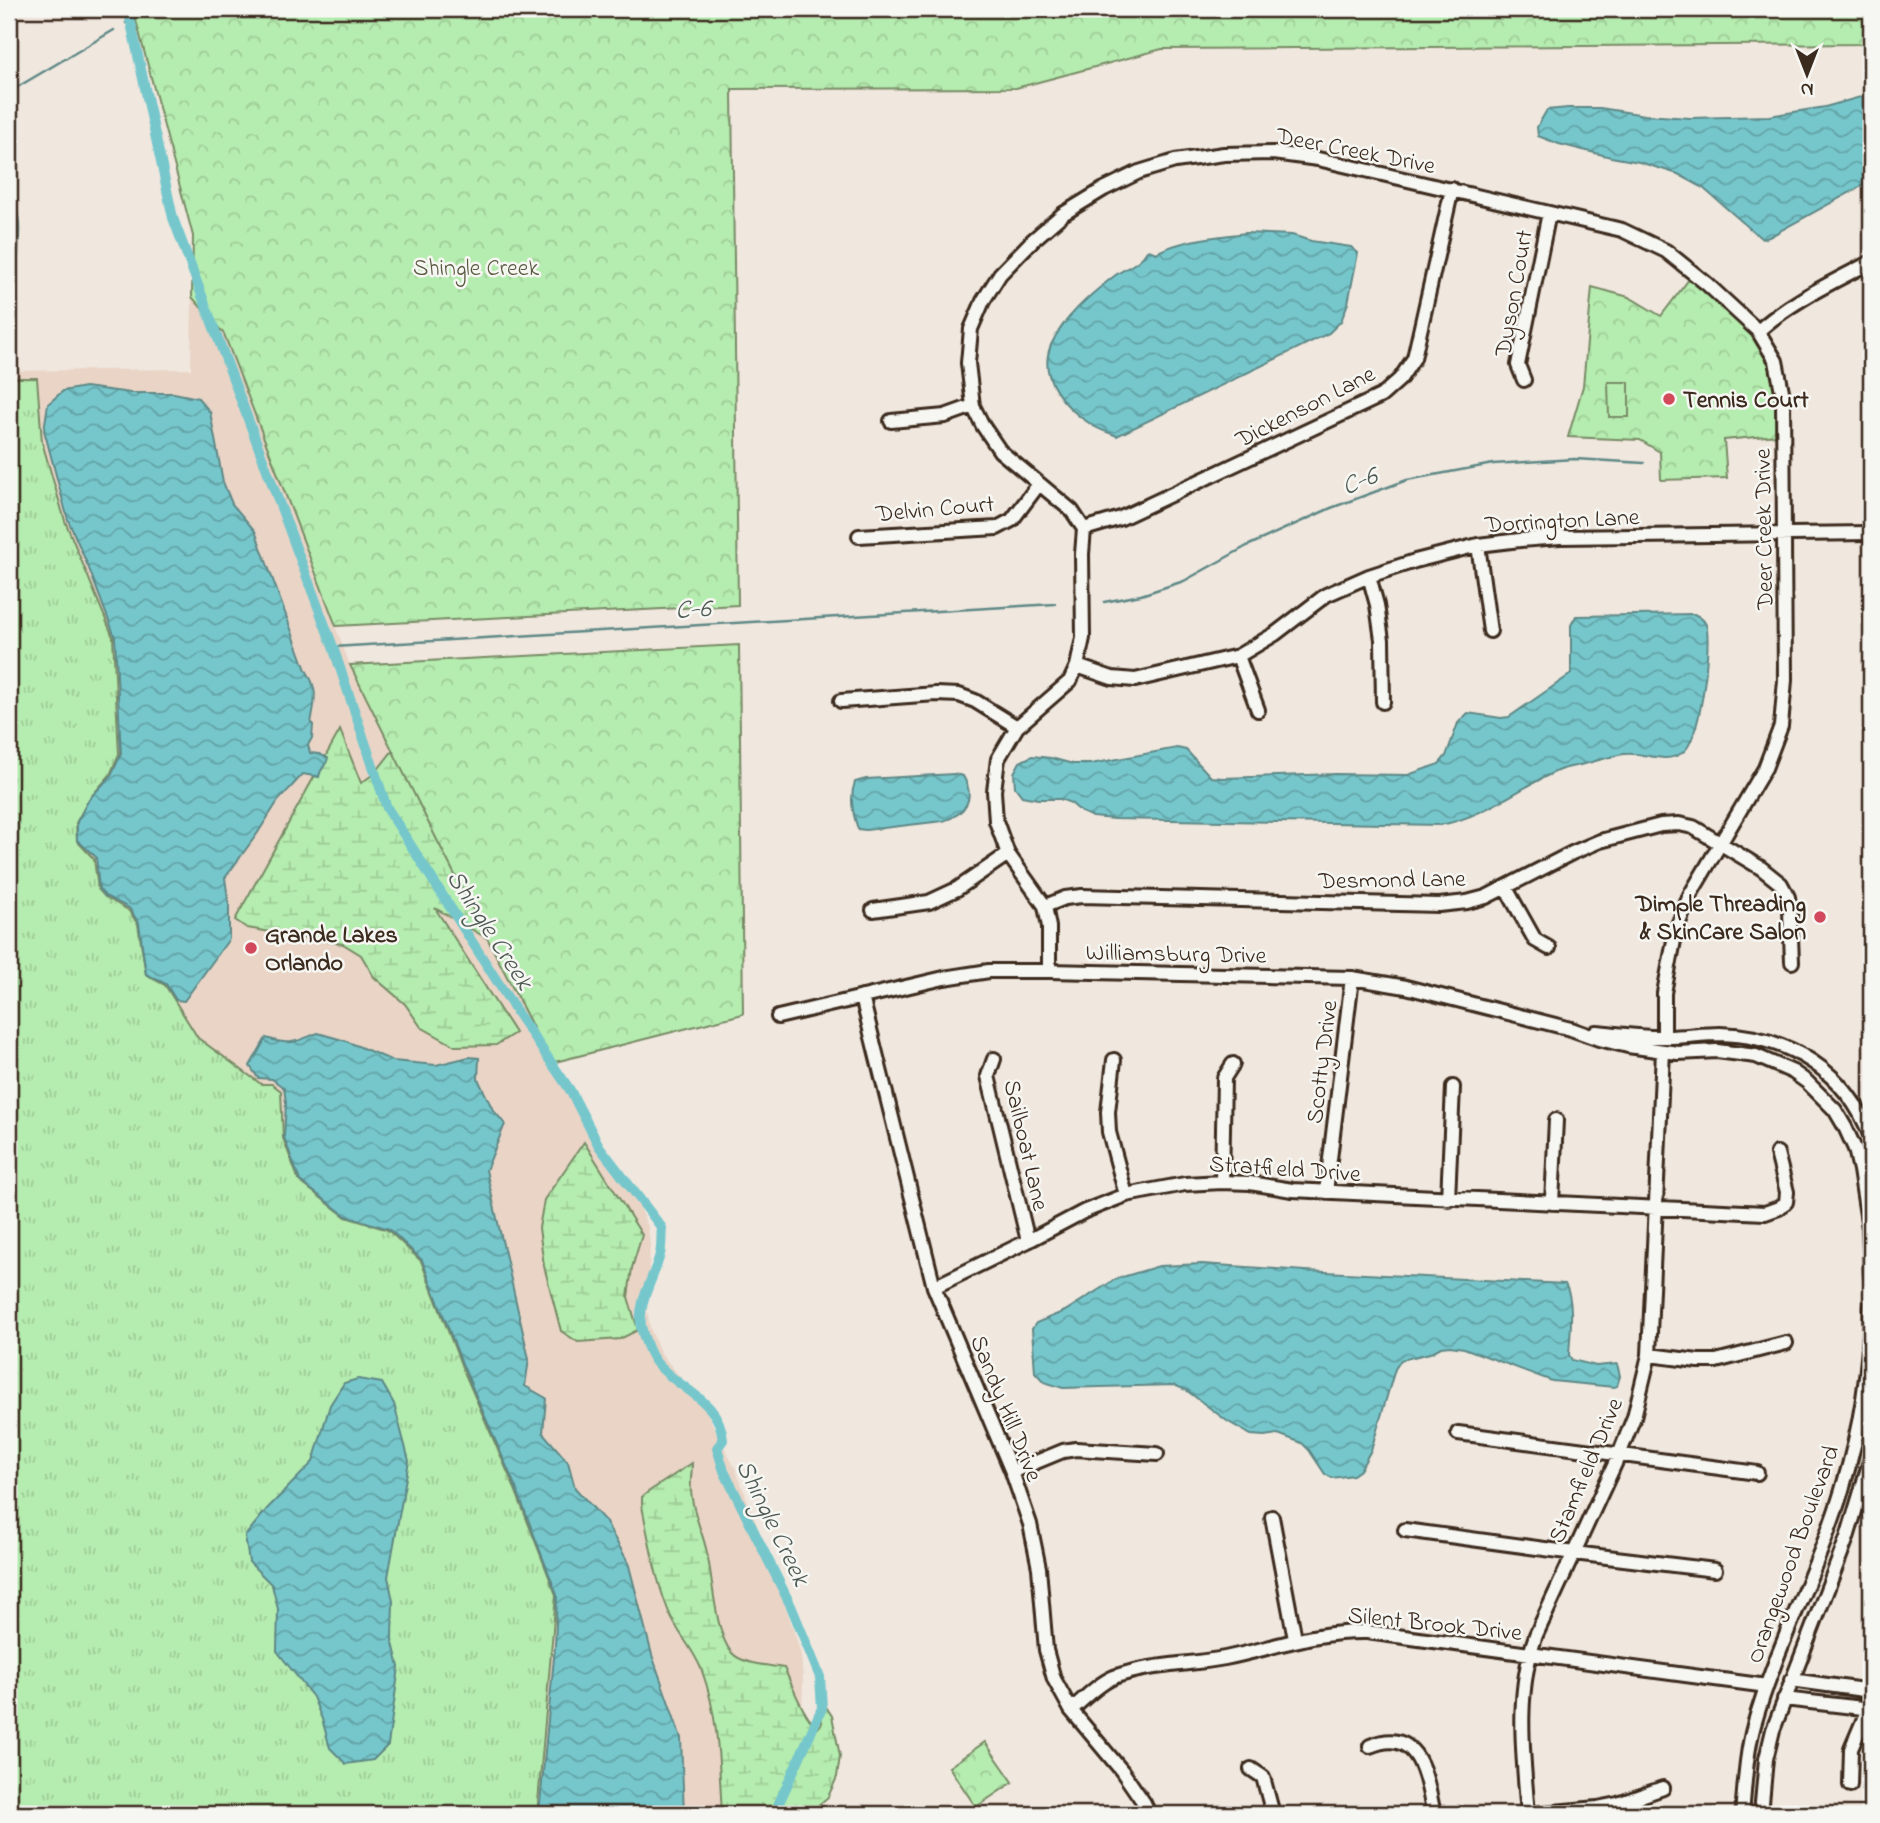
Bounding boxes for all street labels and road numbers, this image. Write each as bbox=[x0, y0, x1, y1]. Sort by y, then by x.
street label: Deer Creek Drive bbox=[1272, 120, 1438, 185]
street label: Dyson Court bbox=[1487, 227, 1545, 361]
street label: Dickenson Lane bbox=[1229, 358, 1382, 459]
street label: Deer Creek Drive bbox=[1747, 448, 1784, 611]
street label: Delvin Court bbox=[874, 488, 996, 533]
street label: Dorrington Lane bbox=[1483, 501, 1641, 544]
street label: Desmond Lane bbox=[1317, 863, 1466, 900]
street label: Williamsburg Drive bbox=[1085, 936, 1267, 975]
street label: Scotty Drive bbox=[1299, 998, 1349, 1126]
street label: Sailboat Lane bbox=[993, 1077, 1057, 1215]
street label: Stratfield Drive bbox=[1208, 1148, 1362, 1193]
street label: Sandy Hill Drive bbox=[958, 1330, 1050, 1488]
street label: Stamfield Drive bbox=[1541, 1393, 1634, 1549]
street label: Orangewood Boulevard bbox=[1739, 1440, 1850, 1669]
street label: Silent Brook Drive bbox=[1346, 1599, 1524, 1652]

